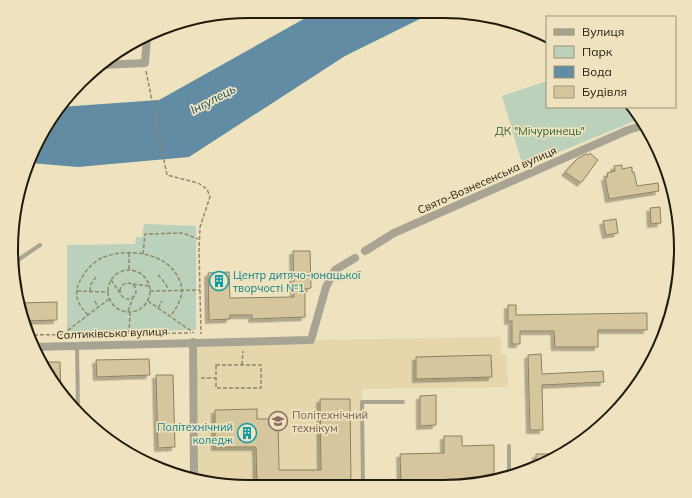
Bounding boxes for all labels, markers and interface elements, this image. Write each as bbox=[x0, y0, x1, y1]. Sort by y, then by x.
legend bbox=[546, 16, 676, 108]
text: Вулиця bbox=[582, 24, 624, 39]
text: Парк bbox=[582, 44, 613, 59]
text: Вода bbox=[582, 64, 612, 79]
water label: Інгулець bbox=[188, 81, 239, 117]
text: Будівля bbox=[582, 84, 627, 99]
park label: ДК "Мічуринець" bbox=[495, 124, 585, 138]
street label: Свято-Вознесенська вулиця bbox=[415, 143, 559, 217]
place label: Центр дитячо-юнацької творчості №1 bbox=[233, 268, 361, 295]
building icon: Центр дитячо-юнацької творчості №1 bbox=[208, 270, 230, 292]
street label: Салтиківська вулиця bbox=[56, 324, 168, 342]
place label: Політехнічний технікум bbox=[292, 408, 368, 435]
school or university icon: Політехнічний технікум bbox=[267, 410, 289, 432]
place label: Політехнічний коледж bbox=[157, 420, 233, 447]
building icon: Політехнічний коледж bbox=[236, 422, 258, 444]

